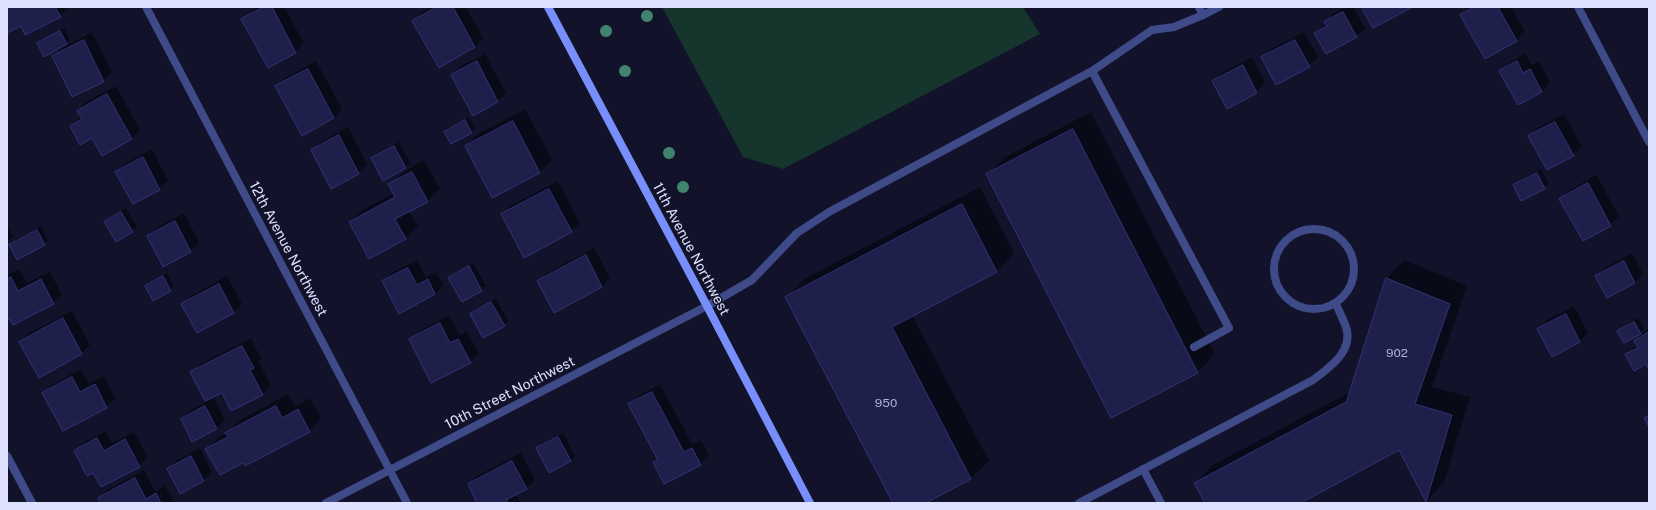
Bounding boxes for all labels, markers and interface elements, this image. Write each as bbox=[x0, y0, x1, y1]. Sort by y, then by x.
street label: 12th Avenue Northwest bbox=[245, 179, 331, 319]
street label: 11th Avenue Northwest bbox=[649, 180, 733, 318]
house number: 902 bbox=[1386, 346, 1408, 360]
street label: 10th Street Northwest bbox=[442, 353, 578, 433]
house number: 950 bbox=[875, 396, 897, 410]

